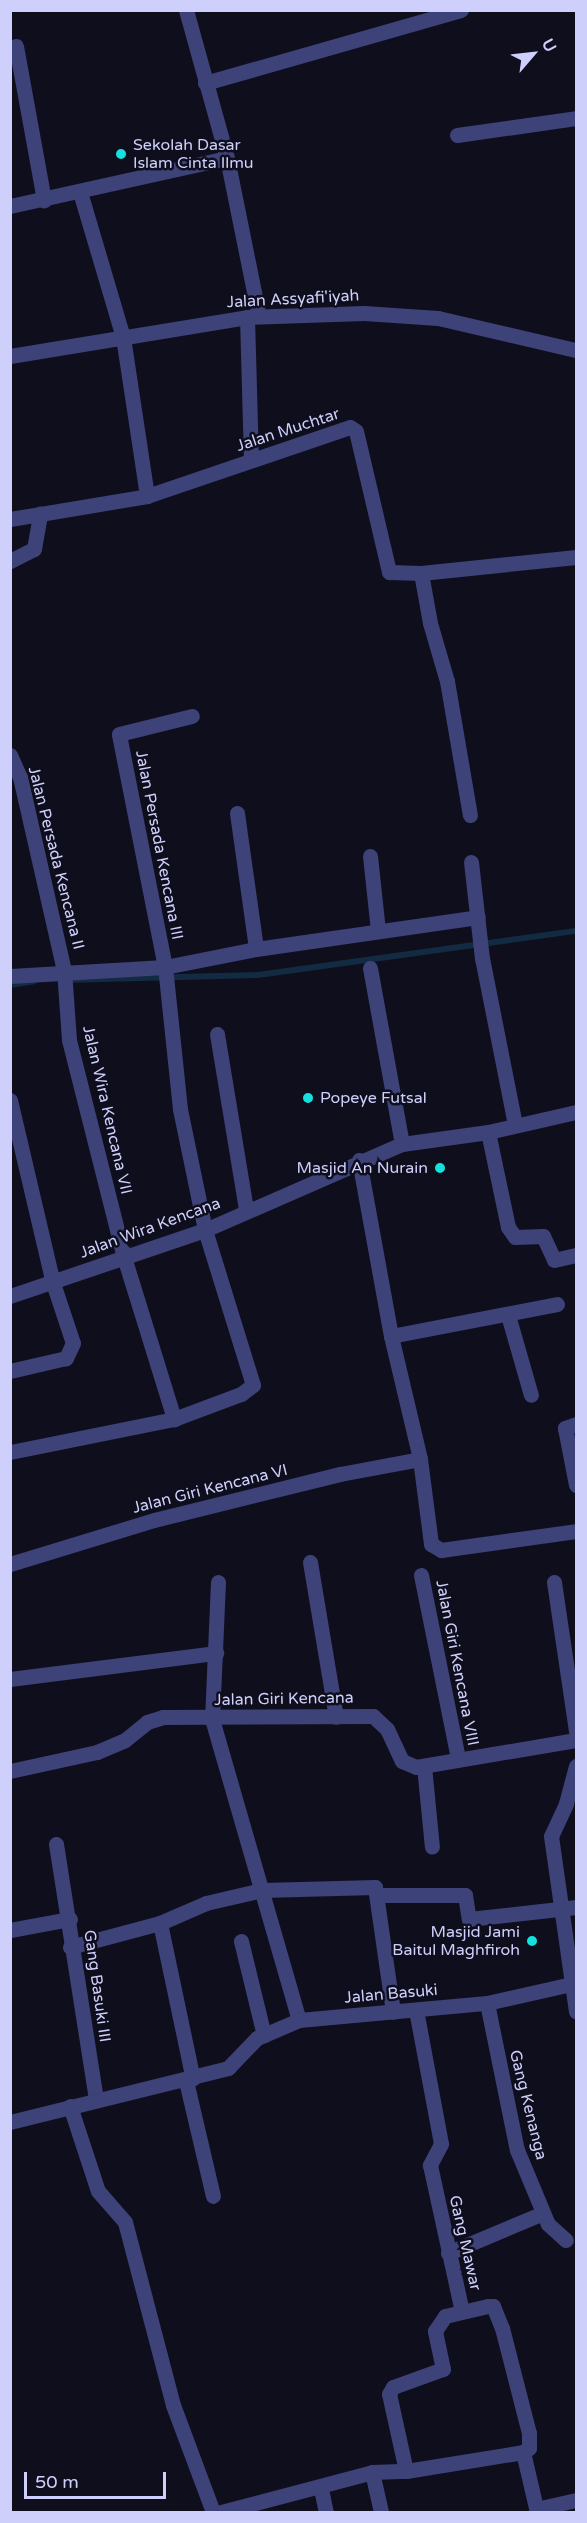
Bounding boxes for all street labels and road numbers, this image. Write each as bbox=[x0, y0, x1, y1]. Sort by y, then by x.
street label: Jalan Assyafi'iyah bbox=[226, 286, 360, 312]
street label: Jalan Muchtar bbox=[234, 404, 342, 456]
street label: Jalan Persada Kencana III bbox=[131, 749, 187, 941]
street label: Jalan Persada Kencana II bbox=[24, 764, 88, 952]
street label: Jalan Wira Kencana VII bbox=[78, 1024, 136, 1196]
street label: Jalan Wira Kencana bbox=[77, 1194, 223, 1262]
street label: Jalan Giri Kencana VI bbox=[130, 1460, 290, 1518]
street label: Jalan Giri Kencana VIII bbox=[432, 1579, 482, 1747]
street label: Jalan Giri Kencana bbox=[214, 1688, 354, 1710]
street label: Gang Basuki III bbox=[80, 1929, 114, 2043]
street label: Jalan Basuki bbox=[344, 1980, 438, 2008]
street label: Gang Kenanga bbox=[505, 2048, 551, 2162]
street label: Gang Mawar bbox=[445, 2194, 485, 2292]

